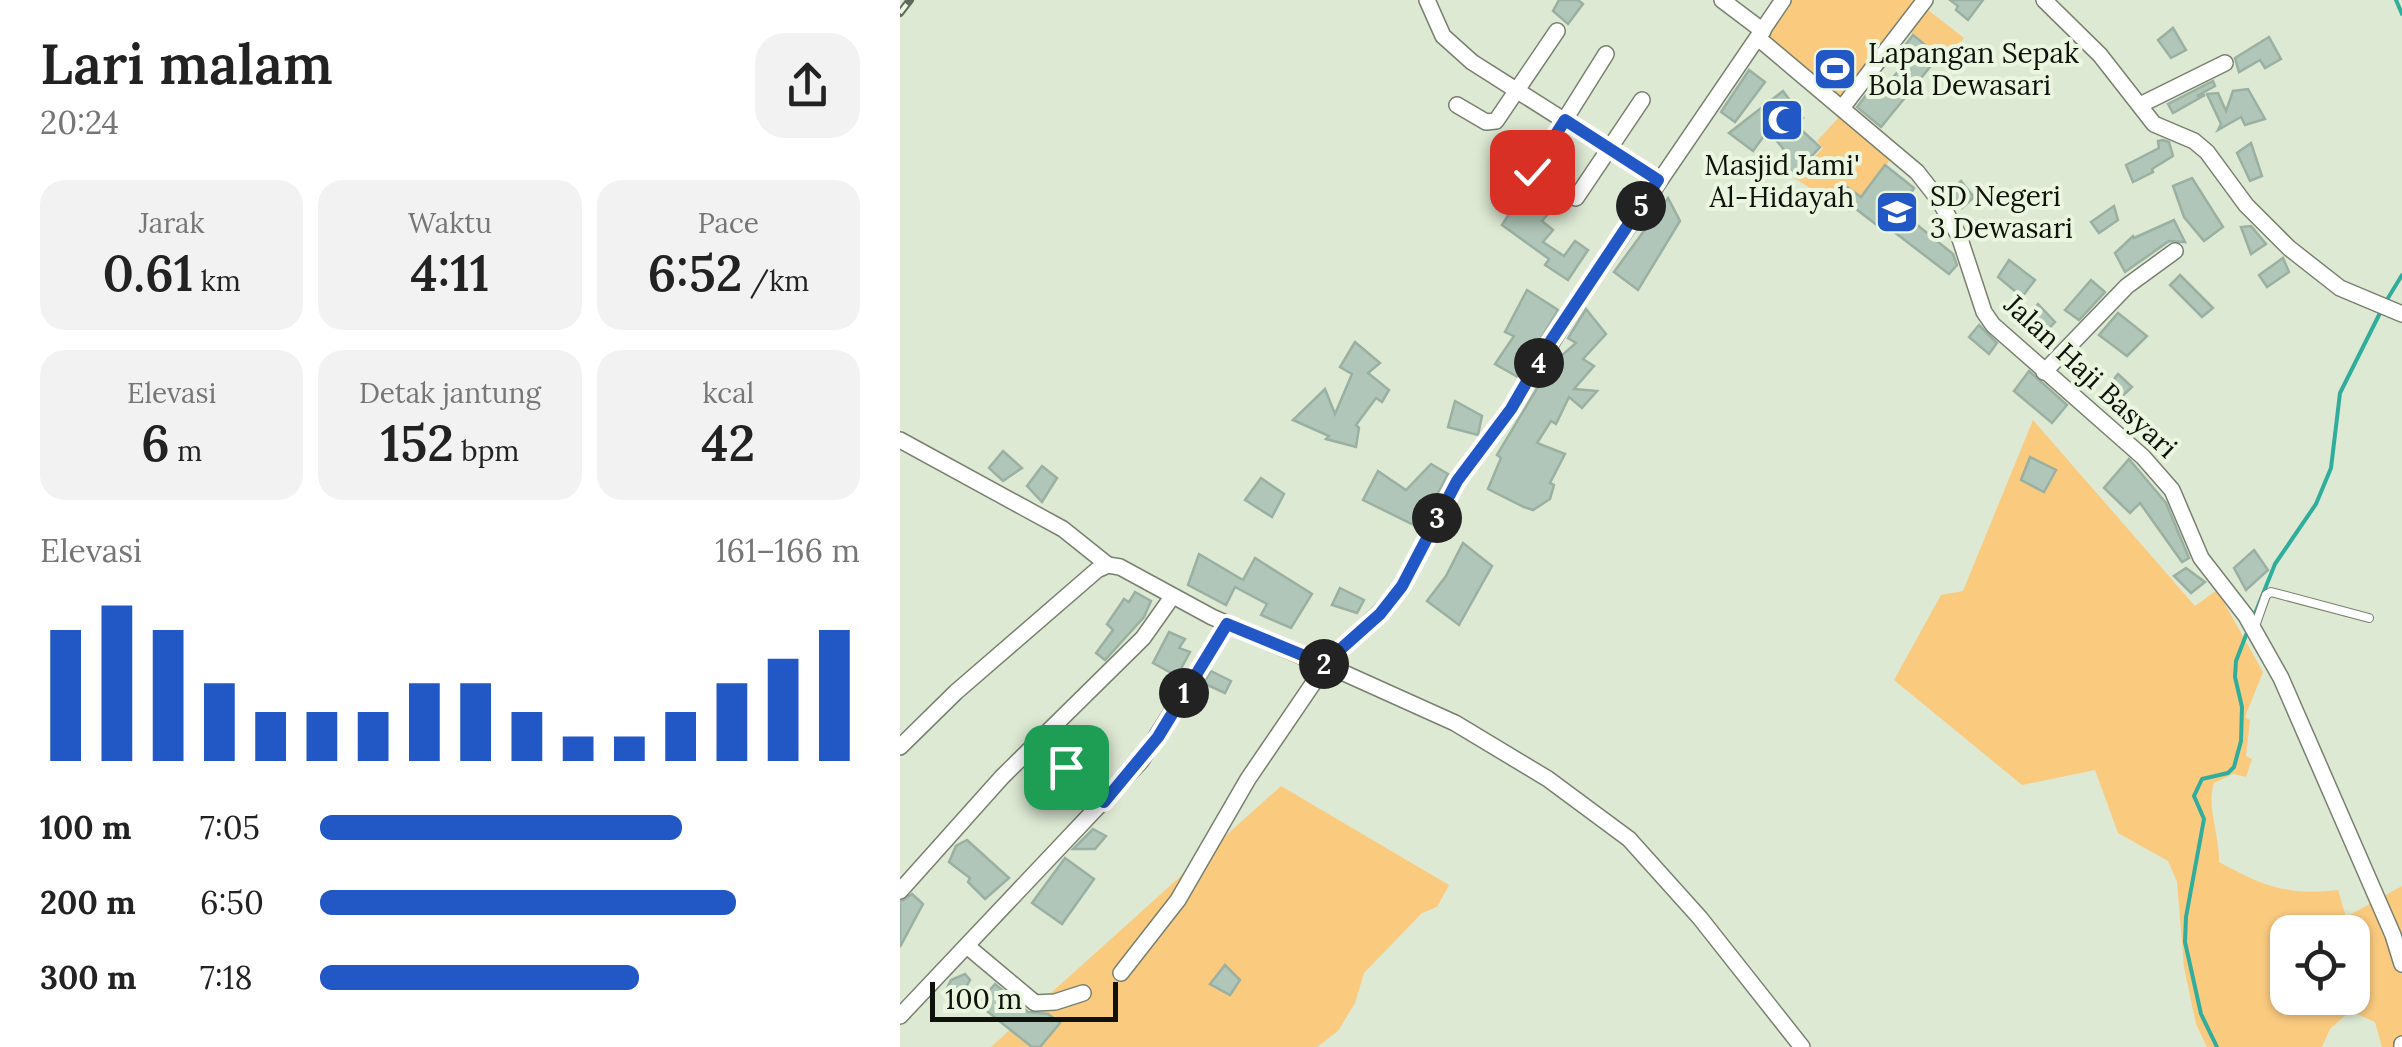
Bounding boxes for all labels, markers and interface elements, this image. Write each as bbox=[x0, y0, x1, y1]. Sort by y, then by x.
text: Lari malam bbox=[40, 29, 333, 99]
button: share bbox=[755, 33, 860, 138]
place label: Lapangan Sepak Bola Dewasari bbox=[1868, 35, 2079, 103]
sports icon: Lapangan Sepak Bola Dewasari bbox=[1812, 46, 1858, 92]
mosque icon: Masjid Jami' Al-Hidayah bbox=[1759, 97, 1805, 143]
text: 20:24 bbox=[40, 102, 119, 143]
pin bbox=[1490, 130, 1575, 215]
icon: check bbox=[1505, 145, 1560, 200]
place label: Masjid Jami' Al-Hidayah bbox=[1704, 147, 1860, 215]
place label: SD Negeri 3 Dewasari bbox=[1930, 178, 2073, 246]
pin: 5 bbox=[1616, 181, 1666, 231]
text: 5 bbox=[1633, 188, 1649, 224]
school or university icon: SD Negeri 3 Dewasari bbox=[1874, 189, 1920, 235]
text: Jarak bbox=[139, 205, 205, 241]
text: Waktu bbox=[408, 205, 492, 241]
text: Pace bbox=[698, 205, 759, 241]
text: 0.61 bbox=[103, 241, 193, 305]
text: 4:11 bbox=[411, 241, 489, 305]
text: 6:52 bbox=[647, 241, 743, 305]
text: km bbox=[193, 263, 241, 299]
text: /km bbox=[743, 263, 809, 299]
street label: Jalan Haji Basyari bbox=[1996, 286, 2185, 465]
pin: 4 bbox=[1514, 338, 1564, 388]
text: 4 bbox=[1531, 345, 1547, 381]
text: Elevasi bbox=[127, 375, 216, 411]
text: Detak jantung bbox=[359, 375, 541, 411]
text: kcal bbox=[702, 375, 754, 411]
text: 6 bbox=[141, 411, 170, 475]
text: 152 bbox=[381, 411, 454, 475]
text: 42 bbox=[701, 411, 755, 475]
text: m bbox=[170, 433, 202, 469]
text: bpm bbox=[454, 433, 519, 469]
pin: 3 bbox=[1412, 493, 1462, 543]
text: 3 bbox=[1429, 500, 1445, 536]
text: Elevasi bbox=[40, 530, 142, 571]
text: 161–166 m bbox=[715, 530, 860, 571]
pin: 2 bbox=[1299, 639, 1349, 689]
text: 2 bbox=[1317, 646, 1331, 682]
pin: 1 bbox=[1159, 668, 1209, 718]
text: 1 bbox=[1178, 675, 1190, 711]
pin bbox=[1024, 725, 1109, 810]
icon: arrive bbox=[1039, 740, 1094, 795]
text: 100 m bbox=[40, 807, 132, 848]
text: 7:05 bbox=[200, 807, 260, 848]
text: 200 m bbox=[40, 882, 136, 923]
text: 6:50 bbox=[200, 882, 264, 923]
map controls bbox=[2270, 915, 2370, 1015]
button: locate bbox=[2270, 915, 2370, 1015]
text: 300 m bbox=[40, 957, 136, 998]
text: 7:18 bbox=[200, 957, 252, 998]
scale bar bbox=[930, 977, 1118, 1022]
text: 100 m bbox=[945, 981, 1022, 1017]

